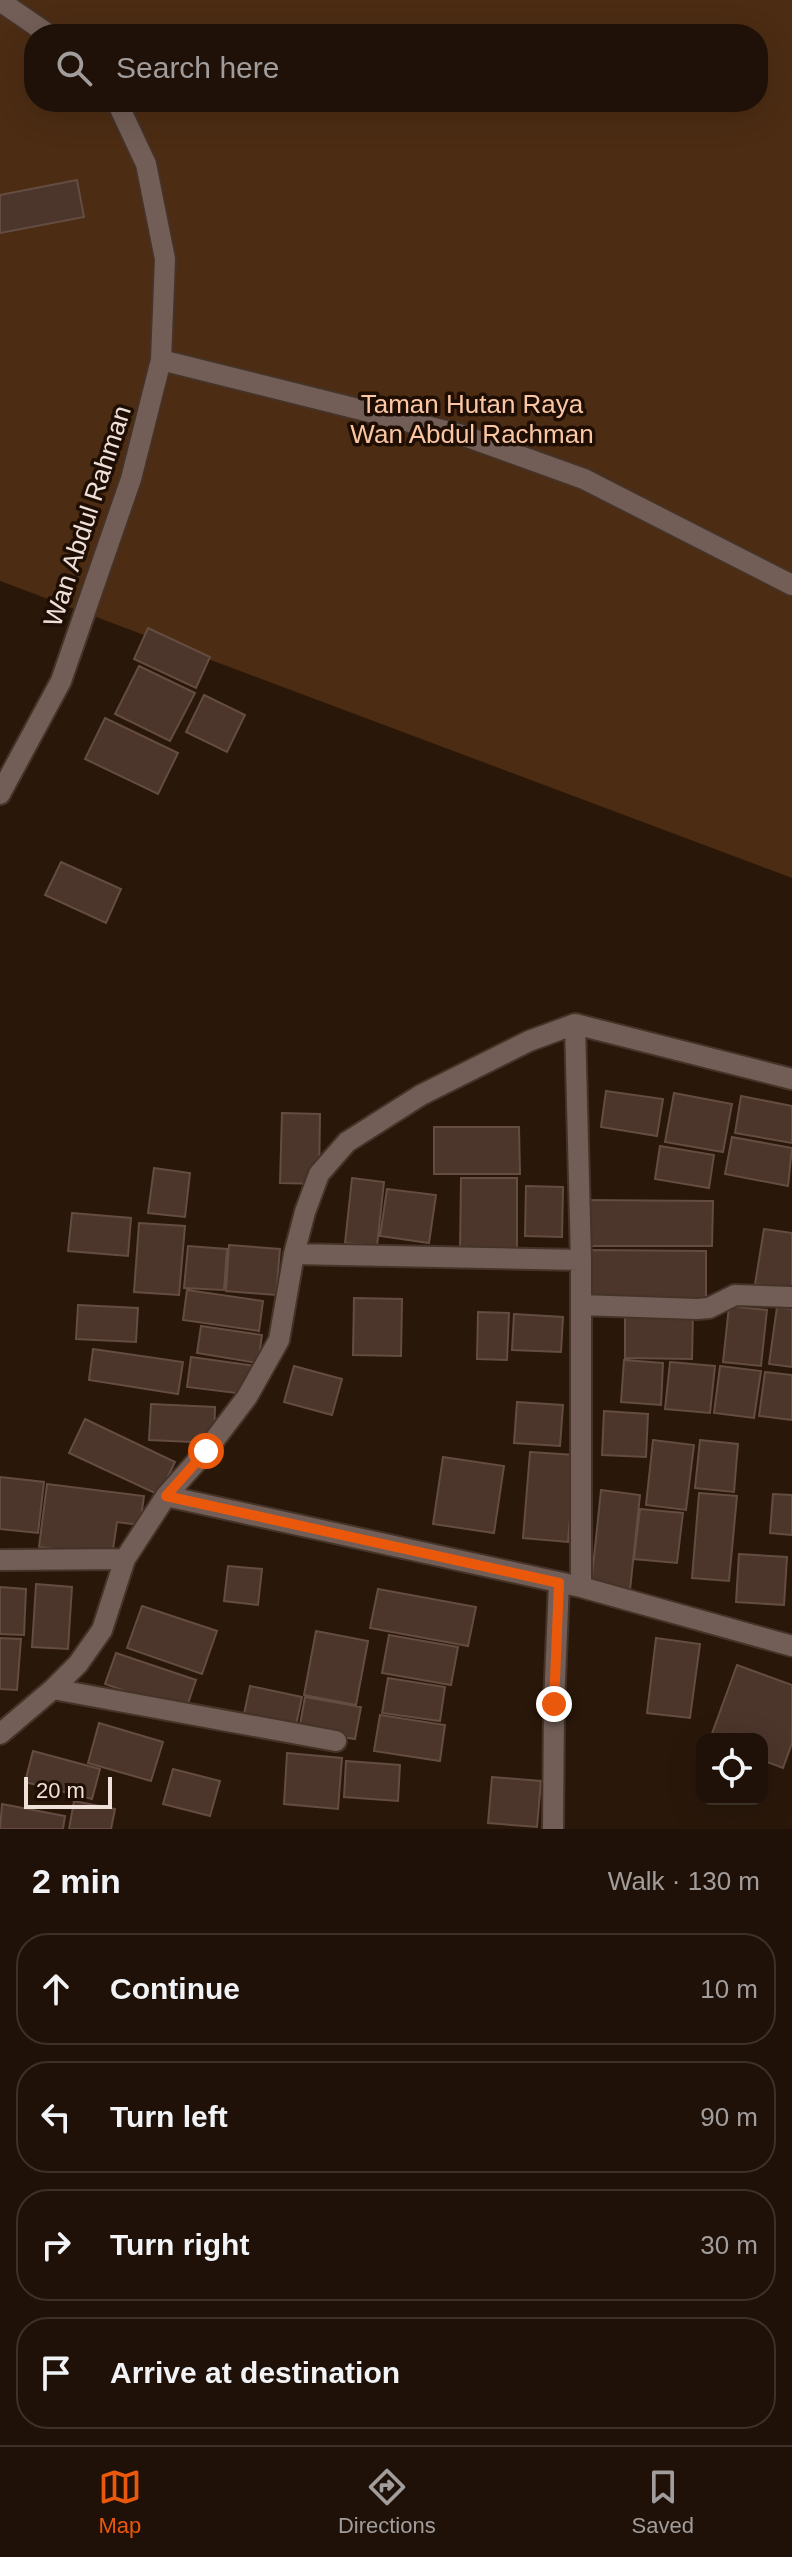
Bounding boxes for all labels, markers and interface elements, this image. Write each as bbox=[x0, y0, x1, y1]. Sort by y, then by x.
search box bbox=[24, 24, 768, 112]
icon: search bbox=[52, 46, 96, 90]
text: Search here bbox=[116, 51, 279, 84]
park label: Taman Hutan Raya Wan Abdul Rachman bbox=[350, 389, 594, 449]
street label: Wan Abdul Rahman bbox=[37, 402, 137, 630]
route start bbox=[188, 1433, 224, 1469]
route end bbox=[536, 1686, 572, 1722]
map controls bbox=[696, 1733, 768, 1805]
button: locate bbox=[696, 1733, 768, 1805]
scale bar bbox=[24, 1773, 112, 1809]
text: 20 m bbox=[36, 1778, 85, 1803]
text: 2 min bbox=[32, 1862, 121, 1900]
text: Walk · 130 m bbox=[608, 1866, 760, 1896]
icon: ahead bbox=[34, 1967, 78, 2011]
text: Continue bbox=[110, 1972, 240, 2005]
text: 10 m bbox=[700, 1974, 758, 2004]
icon: left bbox=[34, 2095, 78, 2139]
text: Turn left bbox=[110, 2100, 228, 2133]
text: 90 m bbox=[700, 2102, 758, 2132]
icon: right bbox=[34, 2223, 78, 2267]
text: Turn right bbox=[110, 2228, 249, 2261]
text: 30 m bbox=[700, 2230, 758, 2260]
icon: arrive bbox=[34, 2351, 78, 2395]
text: Arrive at destination bbox=[110, 2356, 400, 2389]
tab: Map bbox=[98, 2465, 142, 2539]
tab: Directions bbox=[338, 2465, 436, 2539]
tab: Saved bbox=[632, 2465, 694, 2539]

